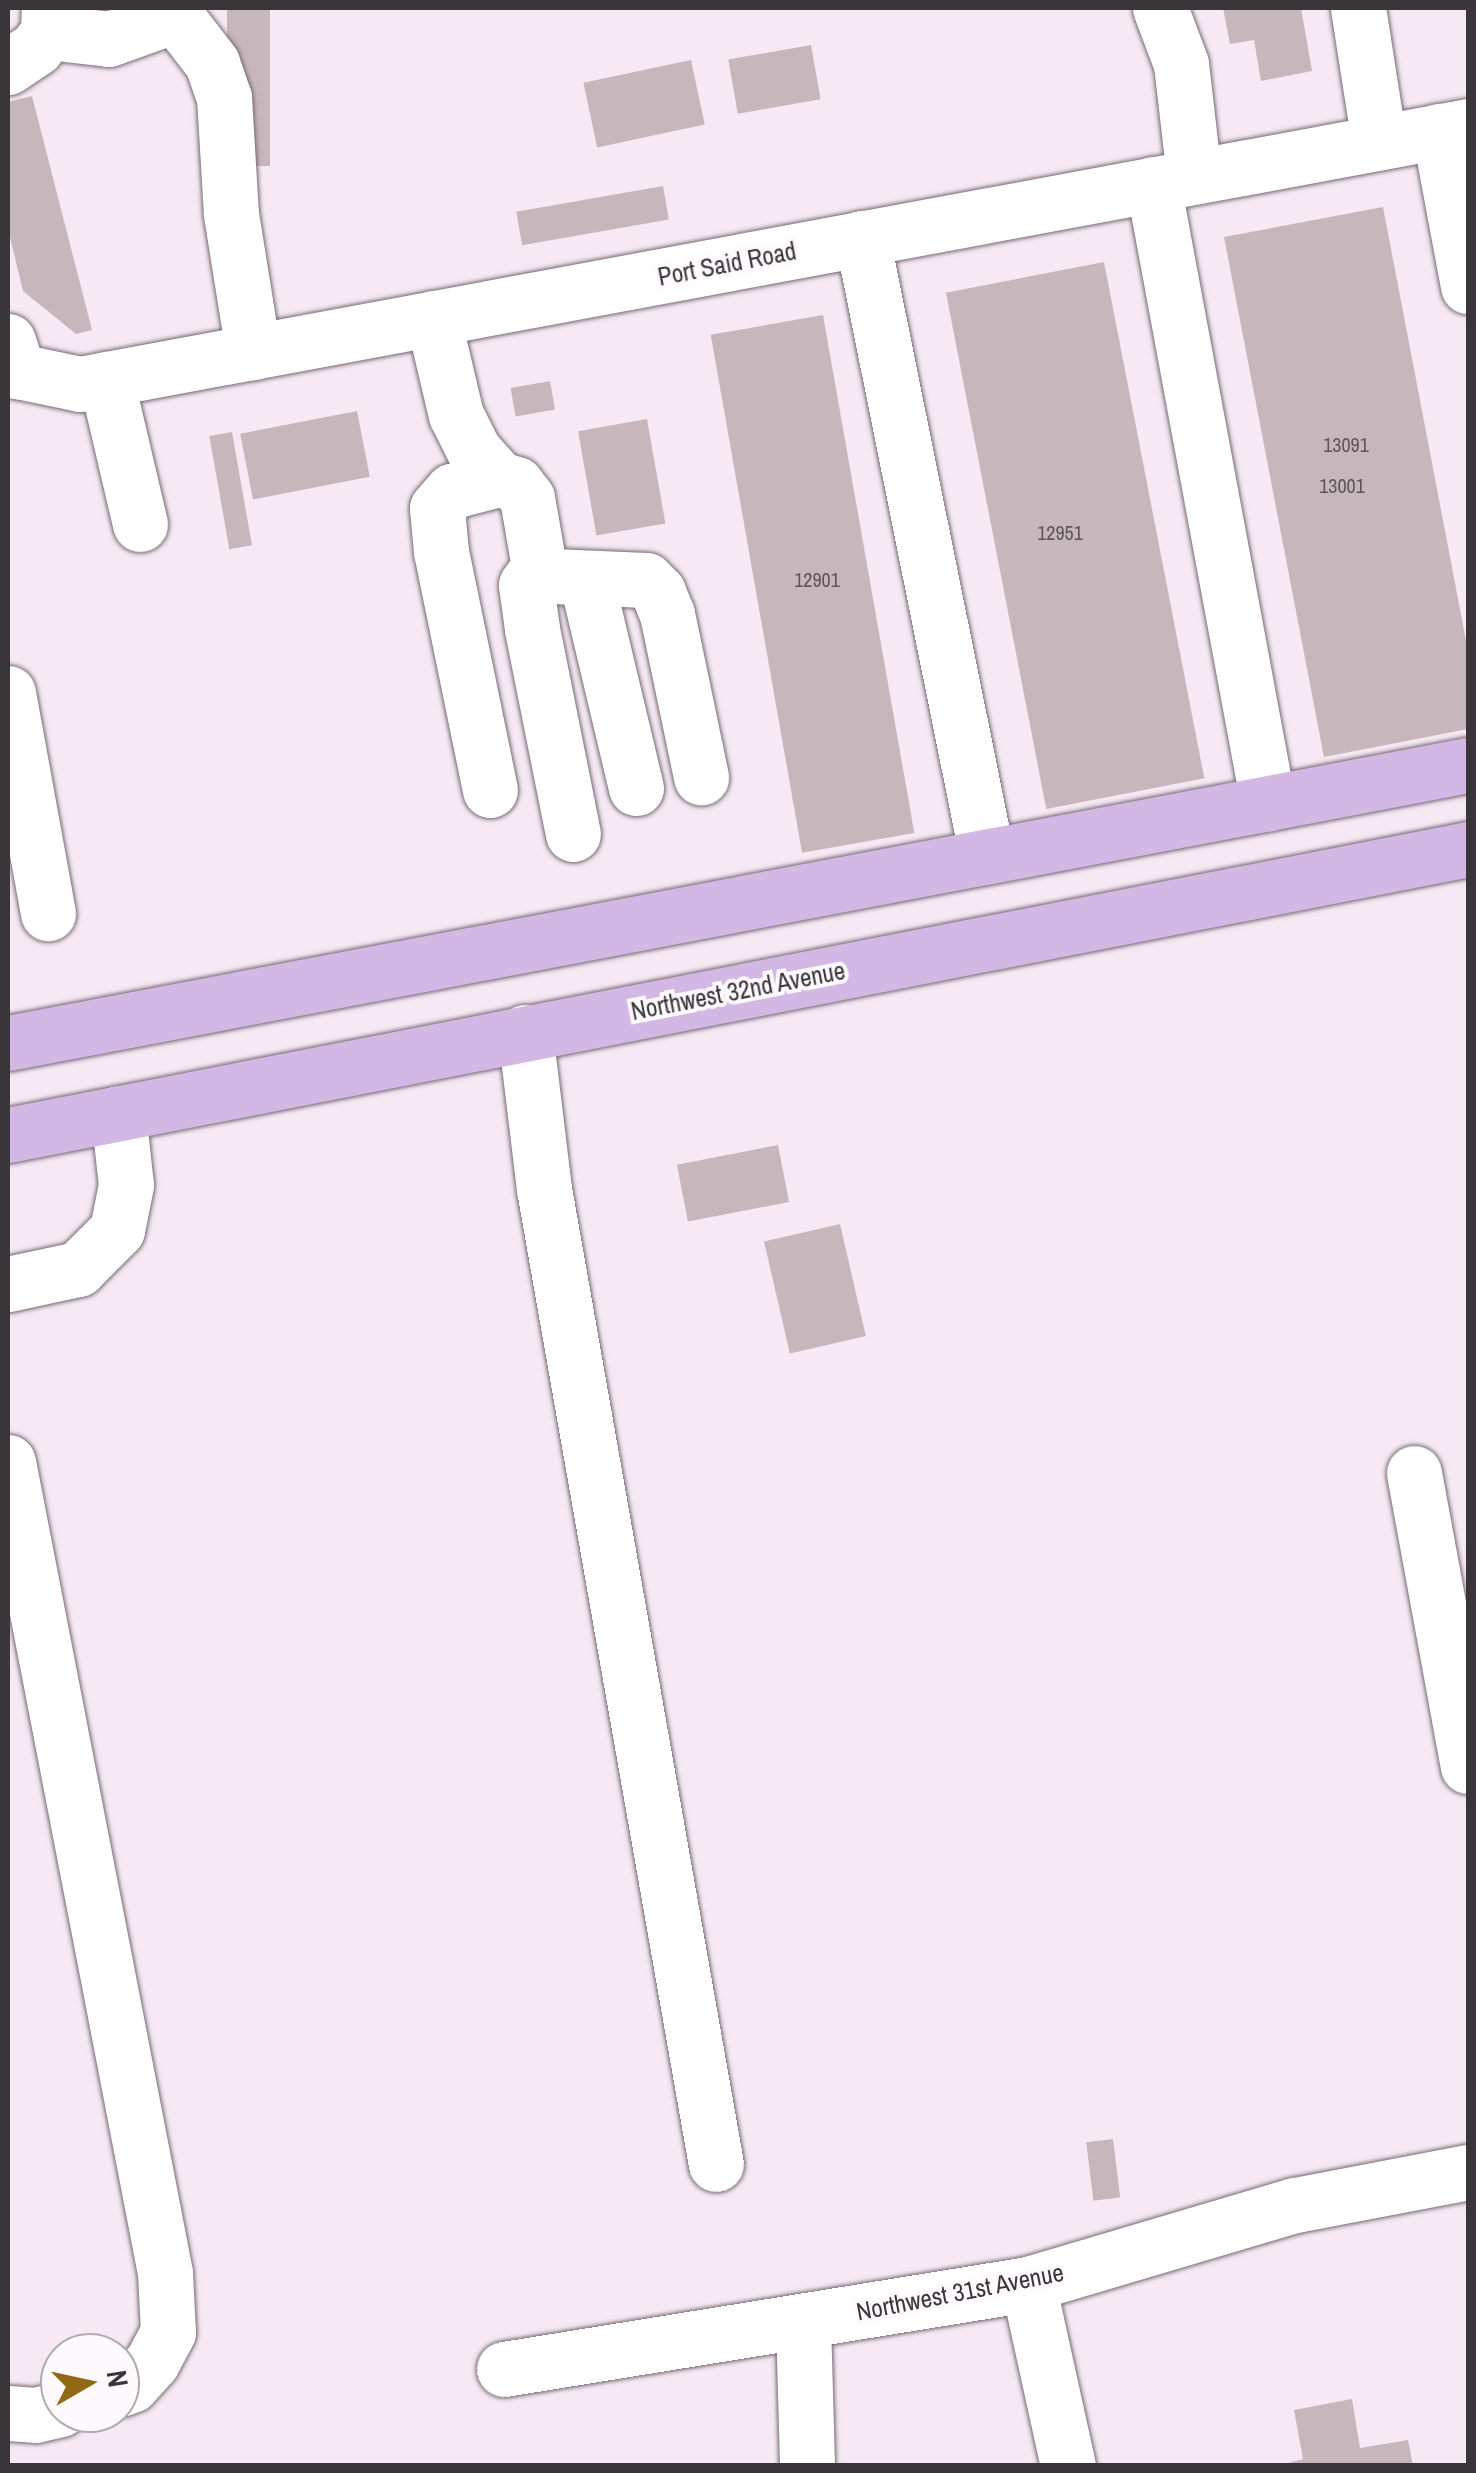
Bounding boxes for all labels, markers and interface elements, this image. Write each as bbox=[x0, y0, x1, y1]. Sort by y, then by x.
street label: Port Said Road bbox=[655, 236, 799, 292]
house number: 13091 bbox=[1323, 432, 1369, 456]
house number: 13001 bbox=[1319, 473, 1365, 497]
house number: 12951 bbox=[1037, 520, 1083, 544]
house number: 12901 bbox=[794, 567, 840, 591]
street label: Northwest 32nd Avenue bbox=[628, 955, 848, 1027]
street label: Northwest 31st Avenue bbox=[853, 2257, 1067, 2327]
north arrow bbox=[40, 2333, 140, 2433]
text: N bbox=[98, 2367, 138, 2390]

